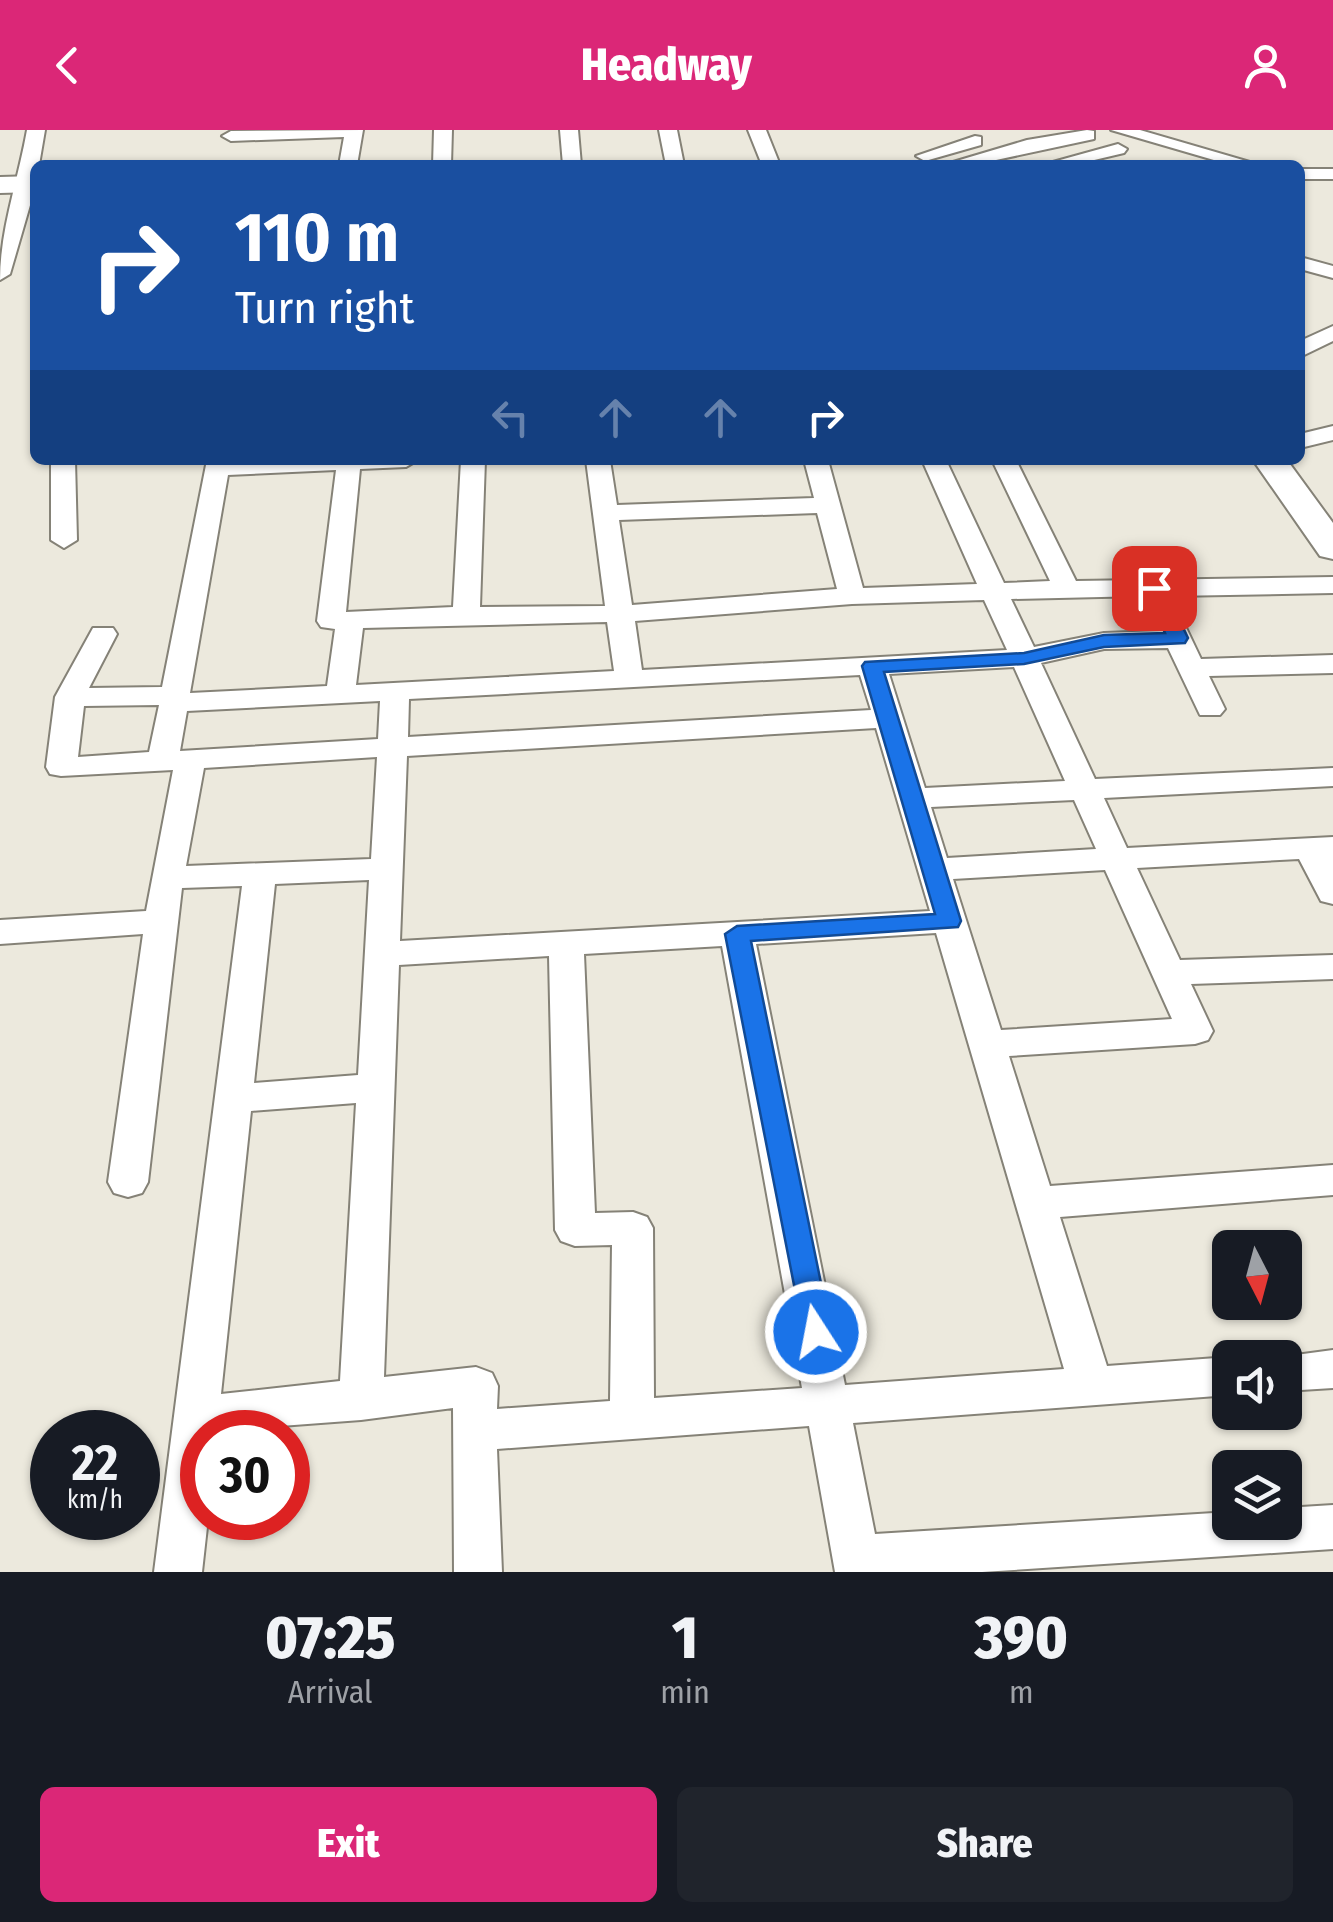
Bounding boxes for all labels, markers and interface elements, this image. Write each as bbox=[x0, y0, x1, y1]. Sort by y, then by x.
icon: back bbox=[40, 38, 95, 93]
text: Headway bbox=[581, 38, 752, 92]
icon: person bbox=[1238, 38, 1293, 93]
text: 110 m bbox=[235, 196, 399, 280]
icon: right bbox=[70, 200, 200, 330]
text: Turn right bbox=[235, 281, 414, 335]
icon: left bbox=[483, 390, 538, 445]
icon: ahead bbox=[588, 390, 643, 445]
icon: ahead bbox=[693, 390, 748, 445]
icon: right bbox=[798, 390, 853, 445]
pin bbox=[1112, 546, 1197, 631]
icon: arrive bbox=[1127, 561, 1182, 616]
north arrow bbox=[1212, 1230, 1302, 1320]
map controls bbox=[1212, 1230, 1302, 1540]
position arrow bbox=[764, 1280, 868, 1384]
button: sound bbox=[1212, 1340, 1302, 1430]
speed limit sign: 30 bbox=[180, 1410, 310, 1540]
text: 22 bbox=[72, 1433, 118, 1493]
button: layers bbox=[1212, 1450, 1302, 1540]
text: km/h bbox=[67, 1485, 123, 1515]
text: 07:25 bbox=[265, 1602, 395, 1674]
text: 1 bbox=[672, 1602, 698, 1674]
text: 390 bbox=[975, 1602, 1068, 1674]
text: Arrival bbox=[288, 1673, 373, 1711]
text: min bbox=[660, 1673, 710, 1711]
text: m bbox=[1009, 1673, 1034, 1711]
button: Exit bbox=[40, 1787, 657, 1902]
button: Share bbox=[677, 1787, 1293, 1902]

